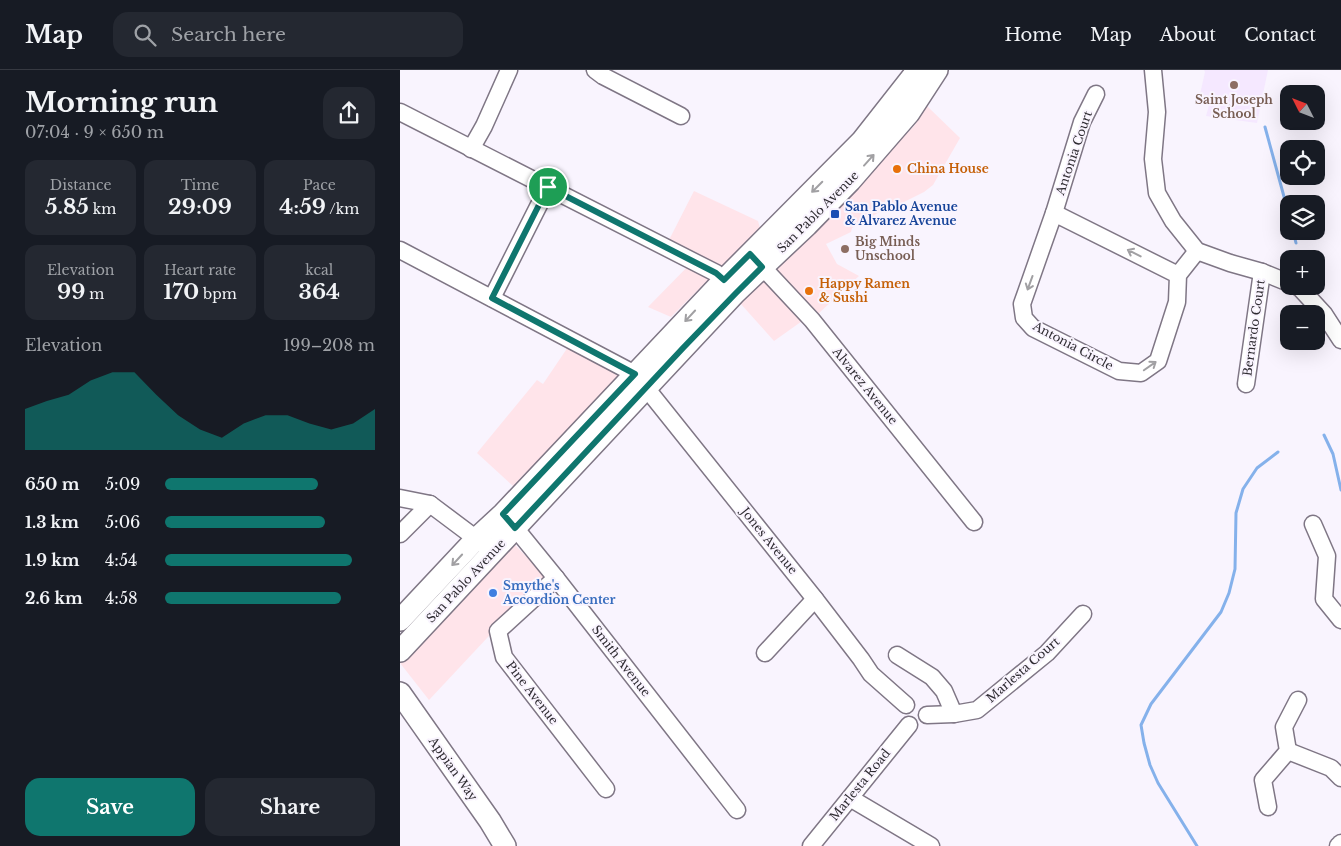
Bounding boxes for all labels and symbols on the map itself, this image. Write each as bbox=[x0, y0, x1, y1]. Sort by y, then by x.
marker: Saint Joseph School bbox=[1228, 79, 1240, 91]
north arrow bbox=[1280, 85, 1325, 130]
place label: Saint Joseph School bbox=[1195, 92, 1273, 121]
street label: Antonia Court bbox=[1052, 108, 1095, 198]
one-way arrow bbox=[863, 153, 875, 166]
place label: China House bbox=[907, 161, 989, 176]
marker: China House bbox=[891, 163, 903, 175]
pin bbox=[527, 166, 569, 208]
street label: San Pablo Avenue bbox=[774, 168, 862, 256]
one-way arrow bbox=[811, 181, 824, 193]
place label: San Pablo Avenue & Alvarez Avenue bbox=[845, 199, 958, 228]
marker: San Pablo Avenue & Alvarez Avenue bbox=[829, 208, 841, 220]
place label: Big Minds Unschool bbox=[855, 234, 920, 263]
marker: Big Minds Unschool bbox=[839, 243, 851, 255]
one-way arrow bbox=[1127, 248, 1142, 257]
one-way arrow bbox=[1025, 274, 1034, 290]
place label: Happy Ramen & Sushi bbox=[819, 276, 910, 305]
street label: Bernardo Court bbox=[1239, 278, 1268, 377]
marker: Happy Ramen & Sushi bbox=[803, 285, 815, 297]
one-way arrow bbox=[684, 309, 696, 322]
street label: Antonia Circle bbox=[1030, 318, 1116, 373]
street label: Alvarez Avenue bbox=[829, 343, 901, 427]
one-way arrow bbox=[1143, 361, 1157, 371]
street label: Jones Avenue bbox=[737, 503, 801, 577]
street label: San Pablo Avenue bbox=[423, 536, 508, 626]
one-way arrow bbox=[451, 553, 463, 566]
place label: Smythe's Accordion Center bbox=[502, 578, 616, 607]
marker: Smythe's Accordion Center bbox=[487, 587, 499, 599]
street label: Smith Avenue bbox=[589, 622, 654, 699]
street label: Marlesta Court bbox=[983, 634, 1063, 705]
street label: Pine Avenue bbox=[503, 658, 562, 727]
street label: Appian Way bbox=[425, 733, 481, 804]
street label: Marlesta Road bbox=[826, 746, 893, 824]

